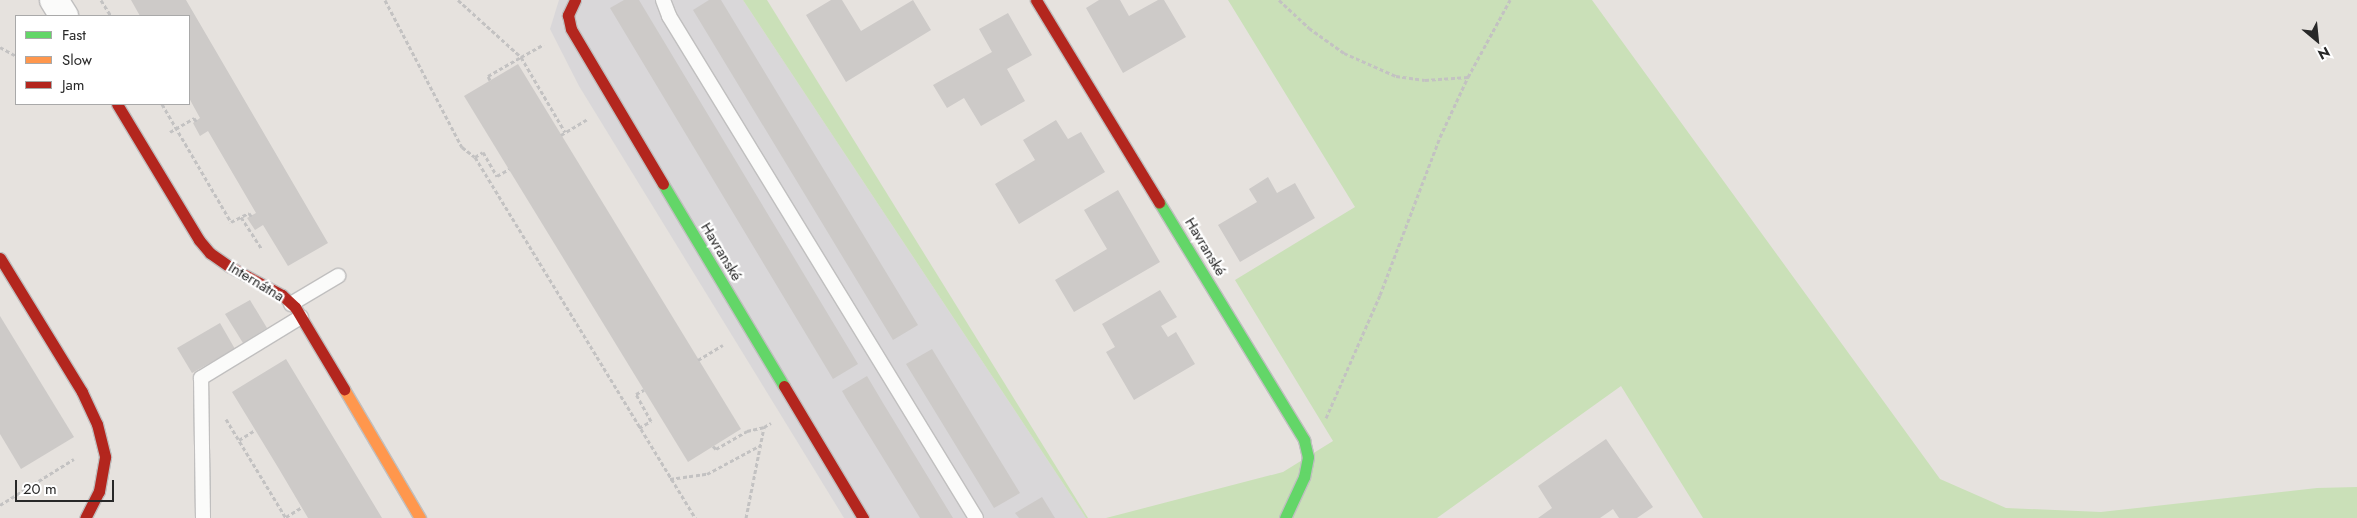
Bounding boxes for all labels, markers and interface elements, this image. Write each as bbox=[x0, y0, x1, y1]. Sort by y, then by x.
legend bbox=[15, 15, 190, 105]
north arrow bbox=[2292, 15, 2342, 65]
text: Fast bbox=[62, 24, 86, 46]
text: N bbox=[2314, 42, 2334, 65]
text: Slow bbox=[62, 49, 92, 71]
text: Jam bbox=[62, 74, 85, 96]
street label: Havranské bbox=[1181, 215, 1229, 279]
street label: Havranské bbox=[697, 220, 745, 284]
street label: Internátna bbox=[225, 258, 287, 306]
scale bar bbox=[18, 470, 116, 502]
text: 20 m bbox=[23, 478, 57, 500]

